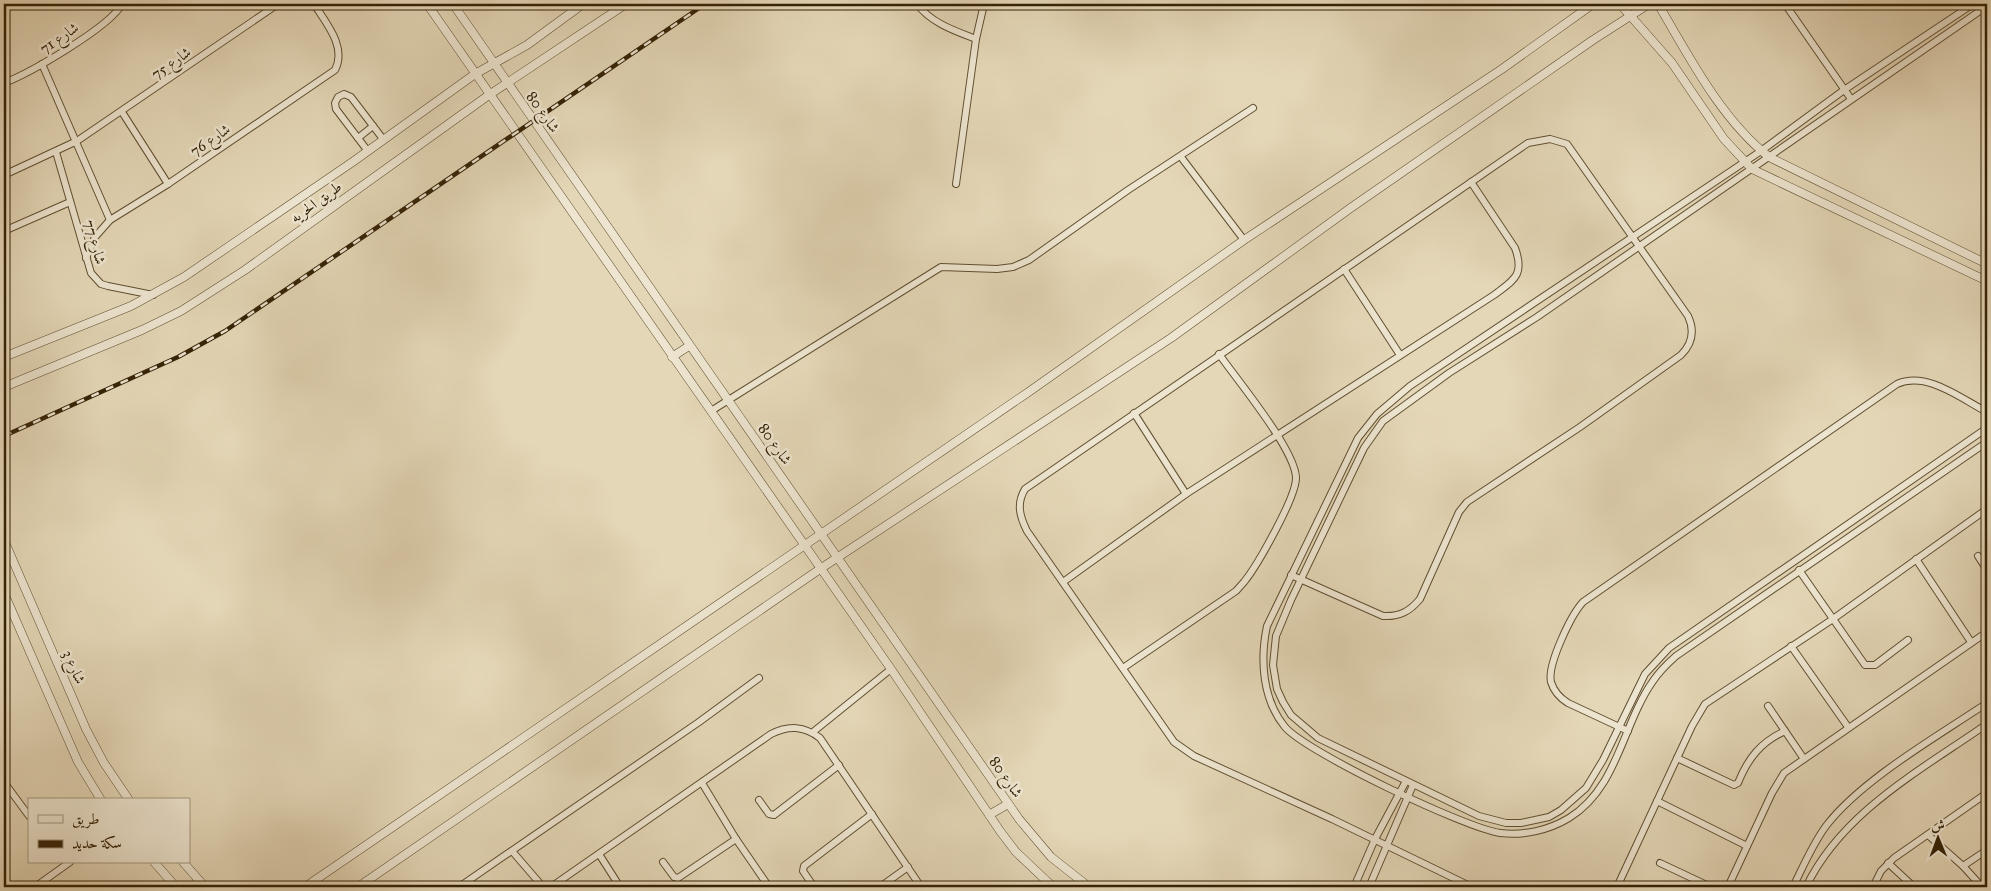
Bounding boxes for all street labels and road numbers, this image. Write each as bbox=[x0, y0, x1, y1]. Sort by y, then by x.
street label: شارع 71 bbox=[36, 18, 84, 61]
street label: شارع 75 bbox=[148, 43, 197, 86]
street label: شارع 80 bbox=[519, 88, 564, 138]
street label: شارع 76 bbox=[186, 120, 236, 163]
street label: طريق الحريه bbox=[287, 177, 346, 227]
street label: شارع 77 bbox=[76, 218, 110, 267]
street label: شارع 80 bbox=[751, 420, 796, 470]
street label: شارع 3 bbox=[55, 647, 89, 688]
street label: شارع 80 bbox=[982, 753, 1027, 803]

